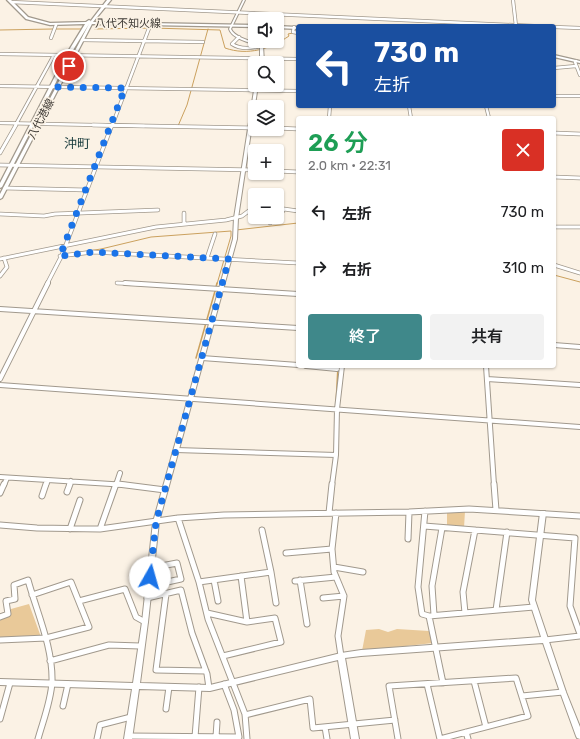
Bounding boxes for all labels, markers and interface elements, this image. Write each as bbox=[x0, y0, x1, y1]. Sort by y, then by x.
map controls bbox=[248, 12, 284, 224]
button: sound bbox=[248, 12, 284, 48]
street label: 八代不知火線 bbox=[95, 17, 161, 30]
text: 730 m bbox=[374, 36, 459, 69]
icon: left bbox=[308, 40, 360, 92]
pin bbox=[52, 49, 86, 83]
icon: arrive bbox=[58, 55, 80, 77]
button: search bbox=[248, 56, 284, 92]
text: 左折 bbox=[374, 74, 410, 96]
street label: 八代港線 bbox=[25, 97, 57, 141]
button: layers bbox=[248, 100, 284, 136]
text: 26 分 bbox=[308, 129, 368, 157]
button: close bbox=[502, 129, 544, 171]
district label: 沖町 bbox=[64, 136, 90, 151]
button: + bbox=[248, 144, 284, 180]
text: 2.0 km · 22:31 bbox=[308, 158, 391, 173]
button: − bbox=[248, 188, 284, 224]
icon: left bbox=[308, 201, 330, 223]
text: 730 m bbox=[501, 203, 544, 221]
text: 左折 bbox=[342, 205, 372, 223]
icon: right bbox=[308, 257, 330, 279]
text: 310 m bbox=[502, 259, 544, 277]
text: 右折 bbox=[342, 261, 372, 279]
button: 終了 bbox=[308, 314, 422, 360]
button: 共有 bbox=[430, 314, 544, 360]
position arrow bbox=[129, 556, 171, 598]

